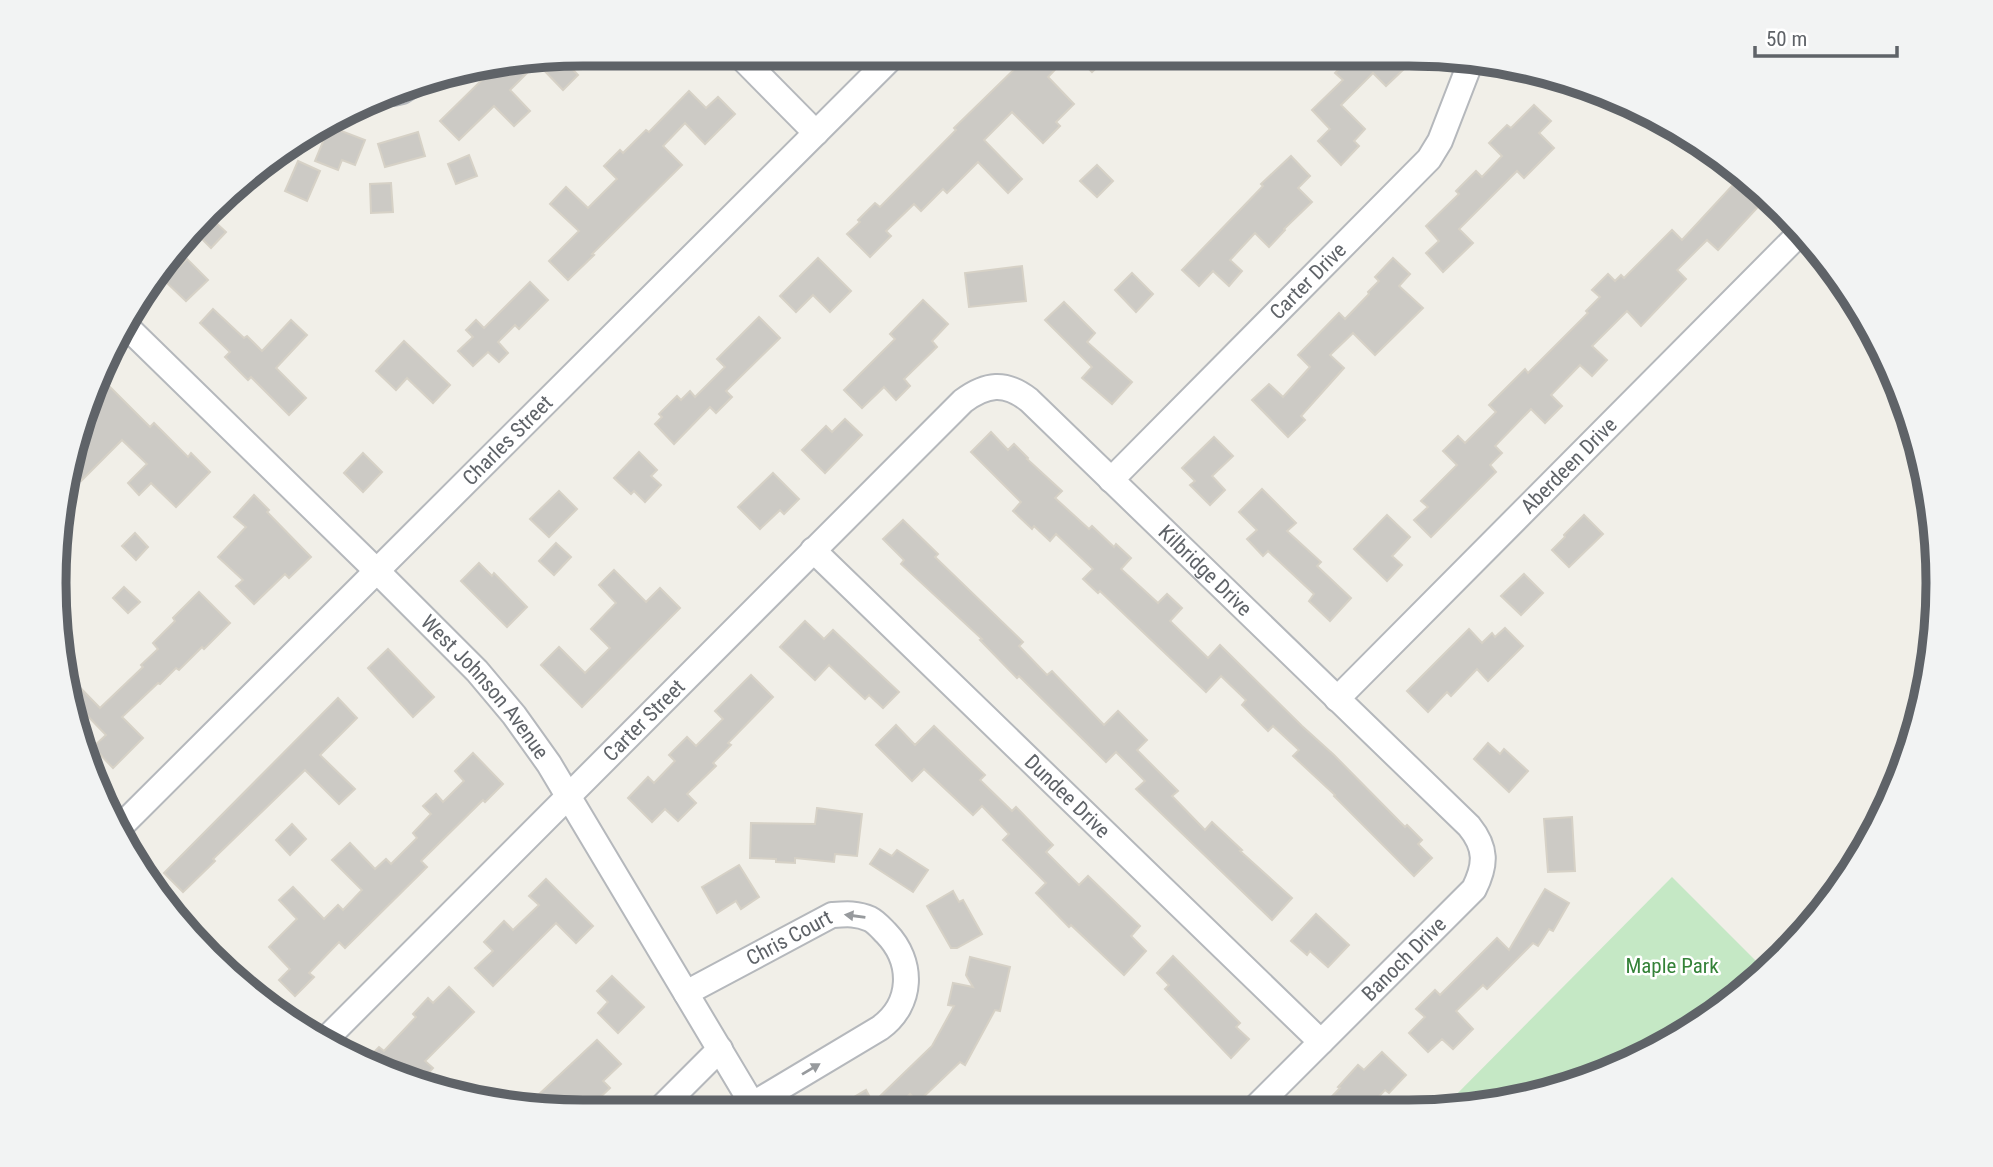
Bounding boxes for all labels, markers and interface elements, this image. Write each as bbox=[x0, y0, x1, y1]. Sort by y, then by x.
scale bar bbox=[1755, 14, 1897, 58]
text: 50 m bbox=[1766, 27, 1807, 51]
street label: Carter Drive bbox=[1265, 238, 1351, 324]
street label: Charles Street bbox=[458, 391, 557, 490]
street label: Aberdeen Drive bbox=[1516, 412, 1622, 519]
street label: Kilbridge Drive bbox=[1154, 520, 1257, 621]
street label: West Johnson Avenue bbox=[416, 610, 554, 764]
street label: Carter Street bbox=[598, 675, 690, 766]
street label: Dundee Drive bbox=[1020, 750, 1115, 843]
street label: Chris Court bbox=[742, 905, 836, 970]
one-way arrow bbox=[844, 910, 866, 921]
street label: Banoch Drive bbox=[1357, 912, 1451, 1006]
park label: Maple Park bbox=[1625, 954, 1719, 978]
one-way arrow bbox=[802, 1063, 821, 1075]

